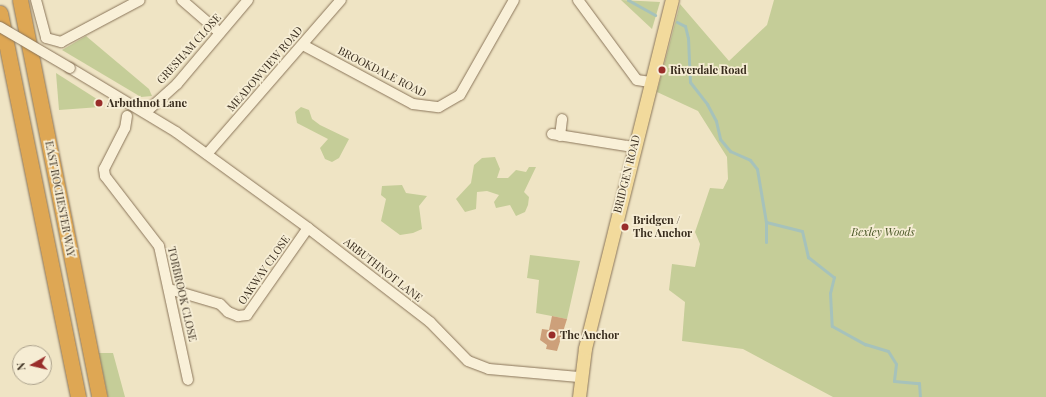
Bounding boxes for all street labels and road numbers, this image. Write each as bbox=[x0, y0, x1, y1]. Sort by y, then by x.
street label: GRESHAM CLOSE bbox=[154, 11, 224, 87]
street label: MEADOWVIEW ROAD bbox=[224, 24, 306, 114]
street label: BROOKDALE ROAD bbox=[336, 44, 428, 100]
street label: BRIDGEN ROAD bbox=[611, 133, 643, 215]
street label: EAST ROCHESTER WAY bbox=[42, 140, 78, 258]
street label: OAKWAY CLOSE bbox=[235, 233, 293, 307]
street label: ARBUTHNOT LANE bbox=[341, 235, 425, 305]
street label: TORBROOK CLOSE bbox=[165, 245, 199, 343]

